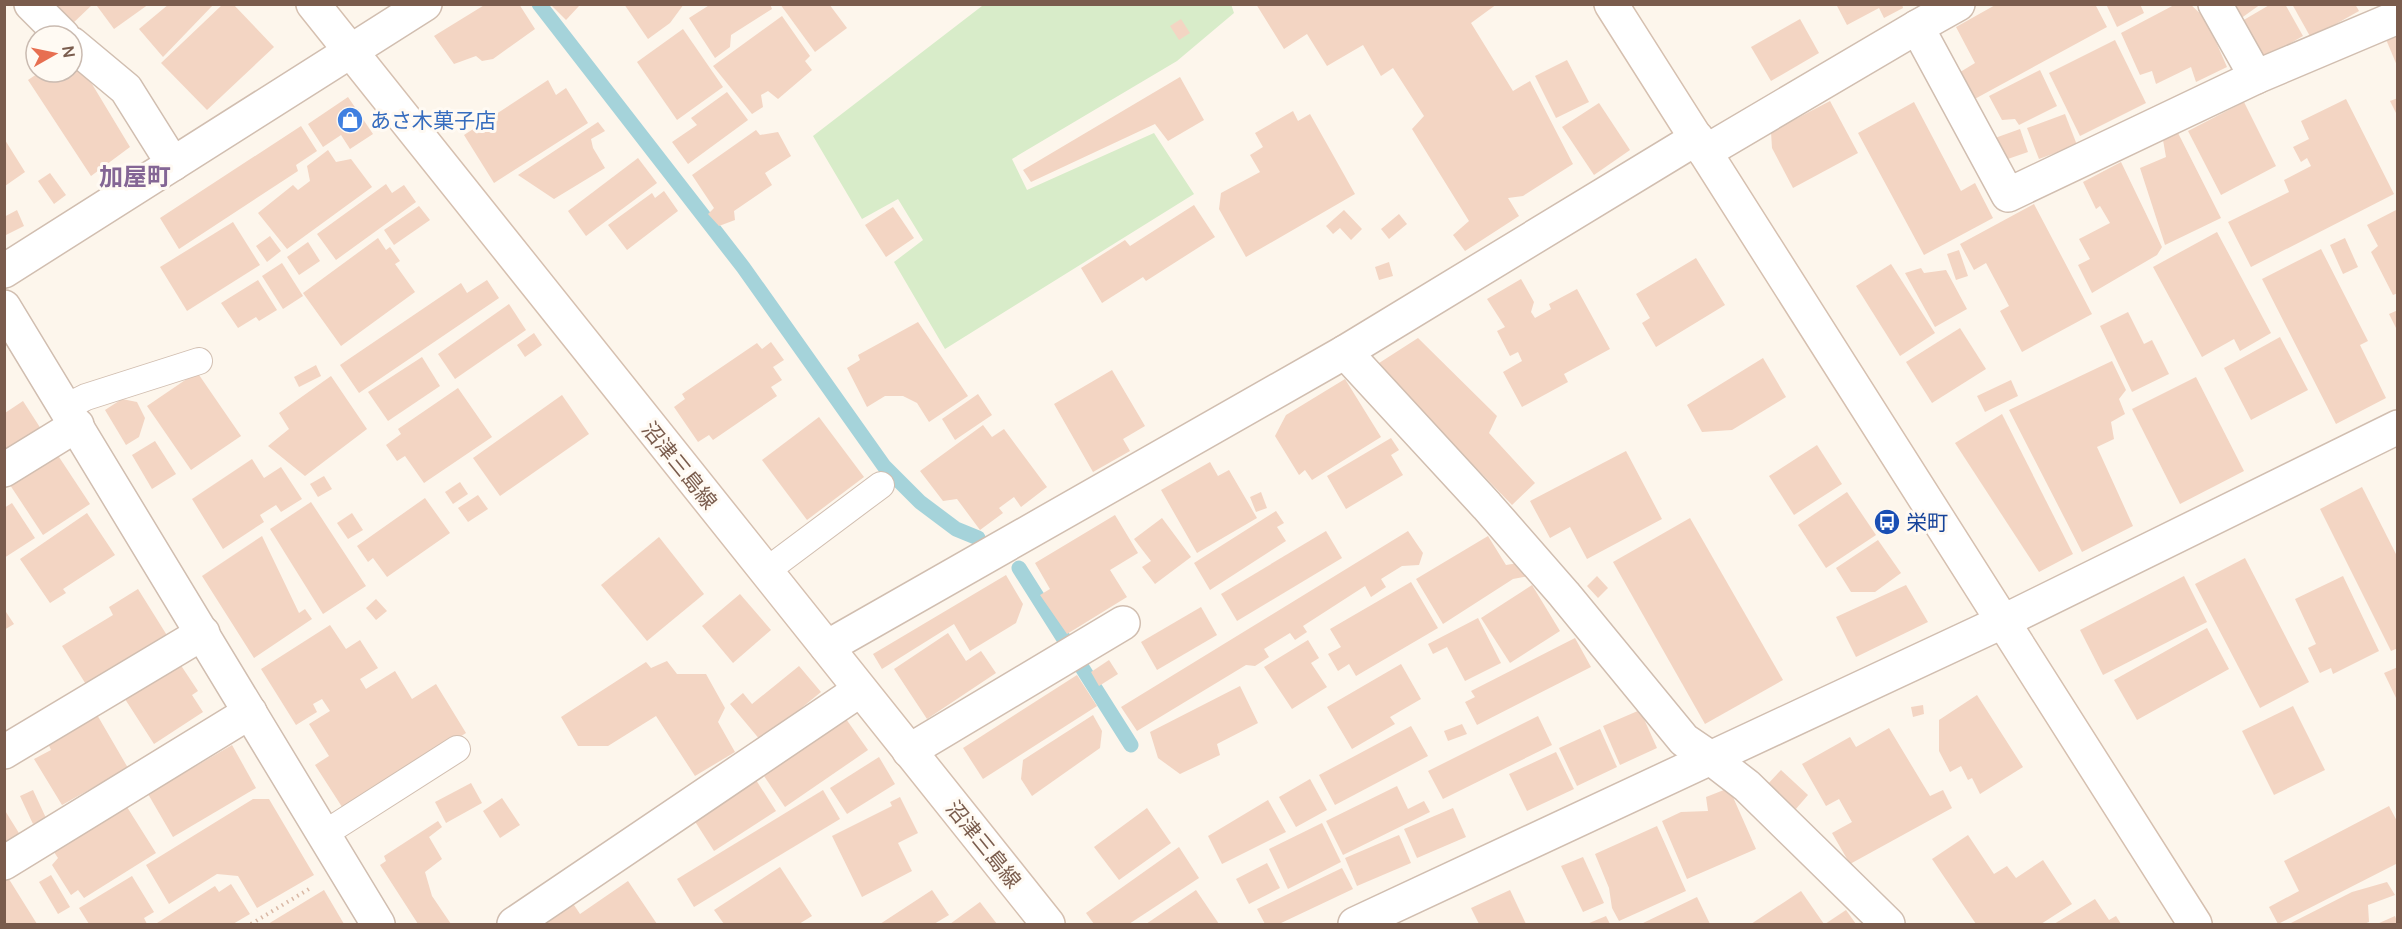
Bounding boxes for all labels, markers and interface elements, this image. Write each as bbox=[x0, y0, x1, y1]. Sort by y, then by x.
north arrow bbox=[24, 24, 84, 84]
text: N bbox=[57, 44, 81, 59]
shop icon: あさ木菓子店 bbox=[335, 105, 365, 135]
place label: あさ木菓子店 bbox=[370, 106, 496, 134]
district label: 加屋町 bbox=[99, 159, 171, 192]
street label: 沼津三島線 bbox=[636, 415, 724, 515]
bus stop icon: 栄町 bbox=[1872, 507, 1902, 537]
place label: 栄町 bbox=[1906, 508, 1948, 536]
street label: 沼津三島線 bbox=[940, 794, 1028, 894]

